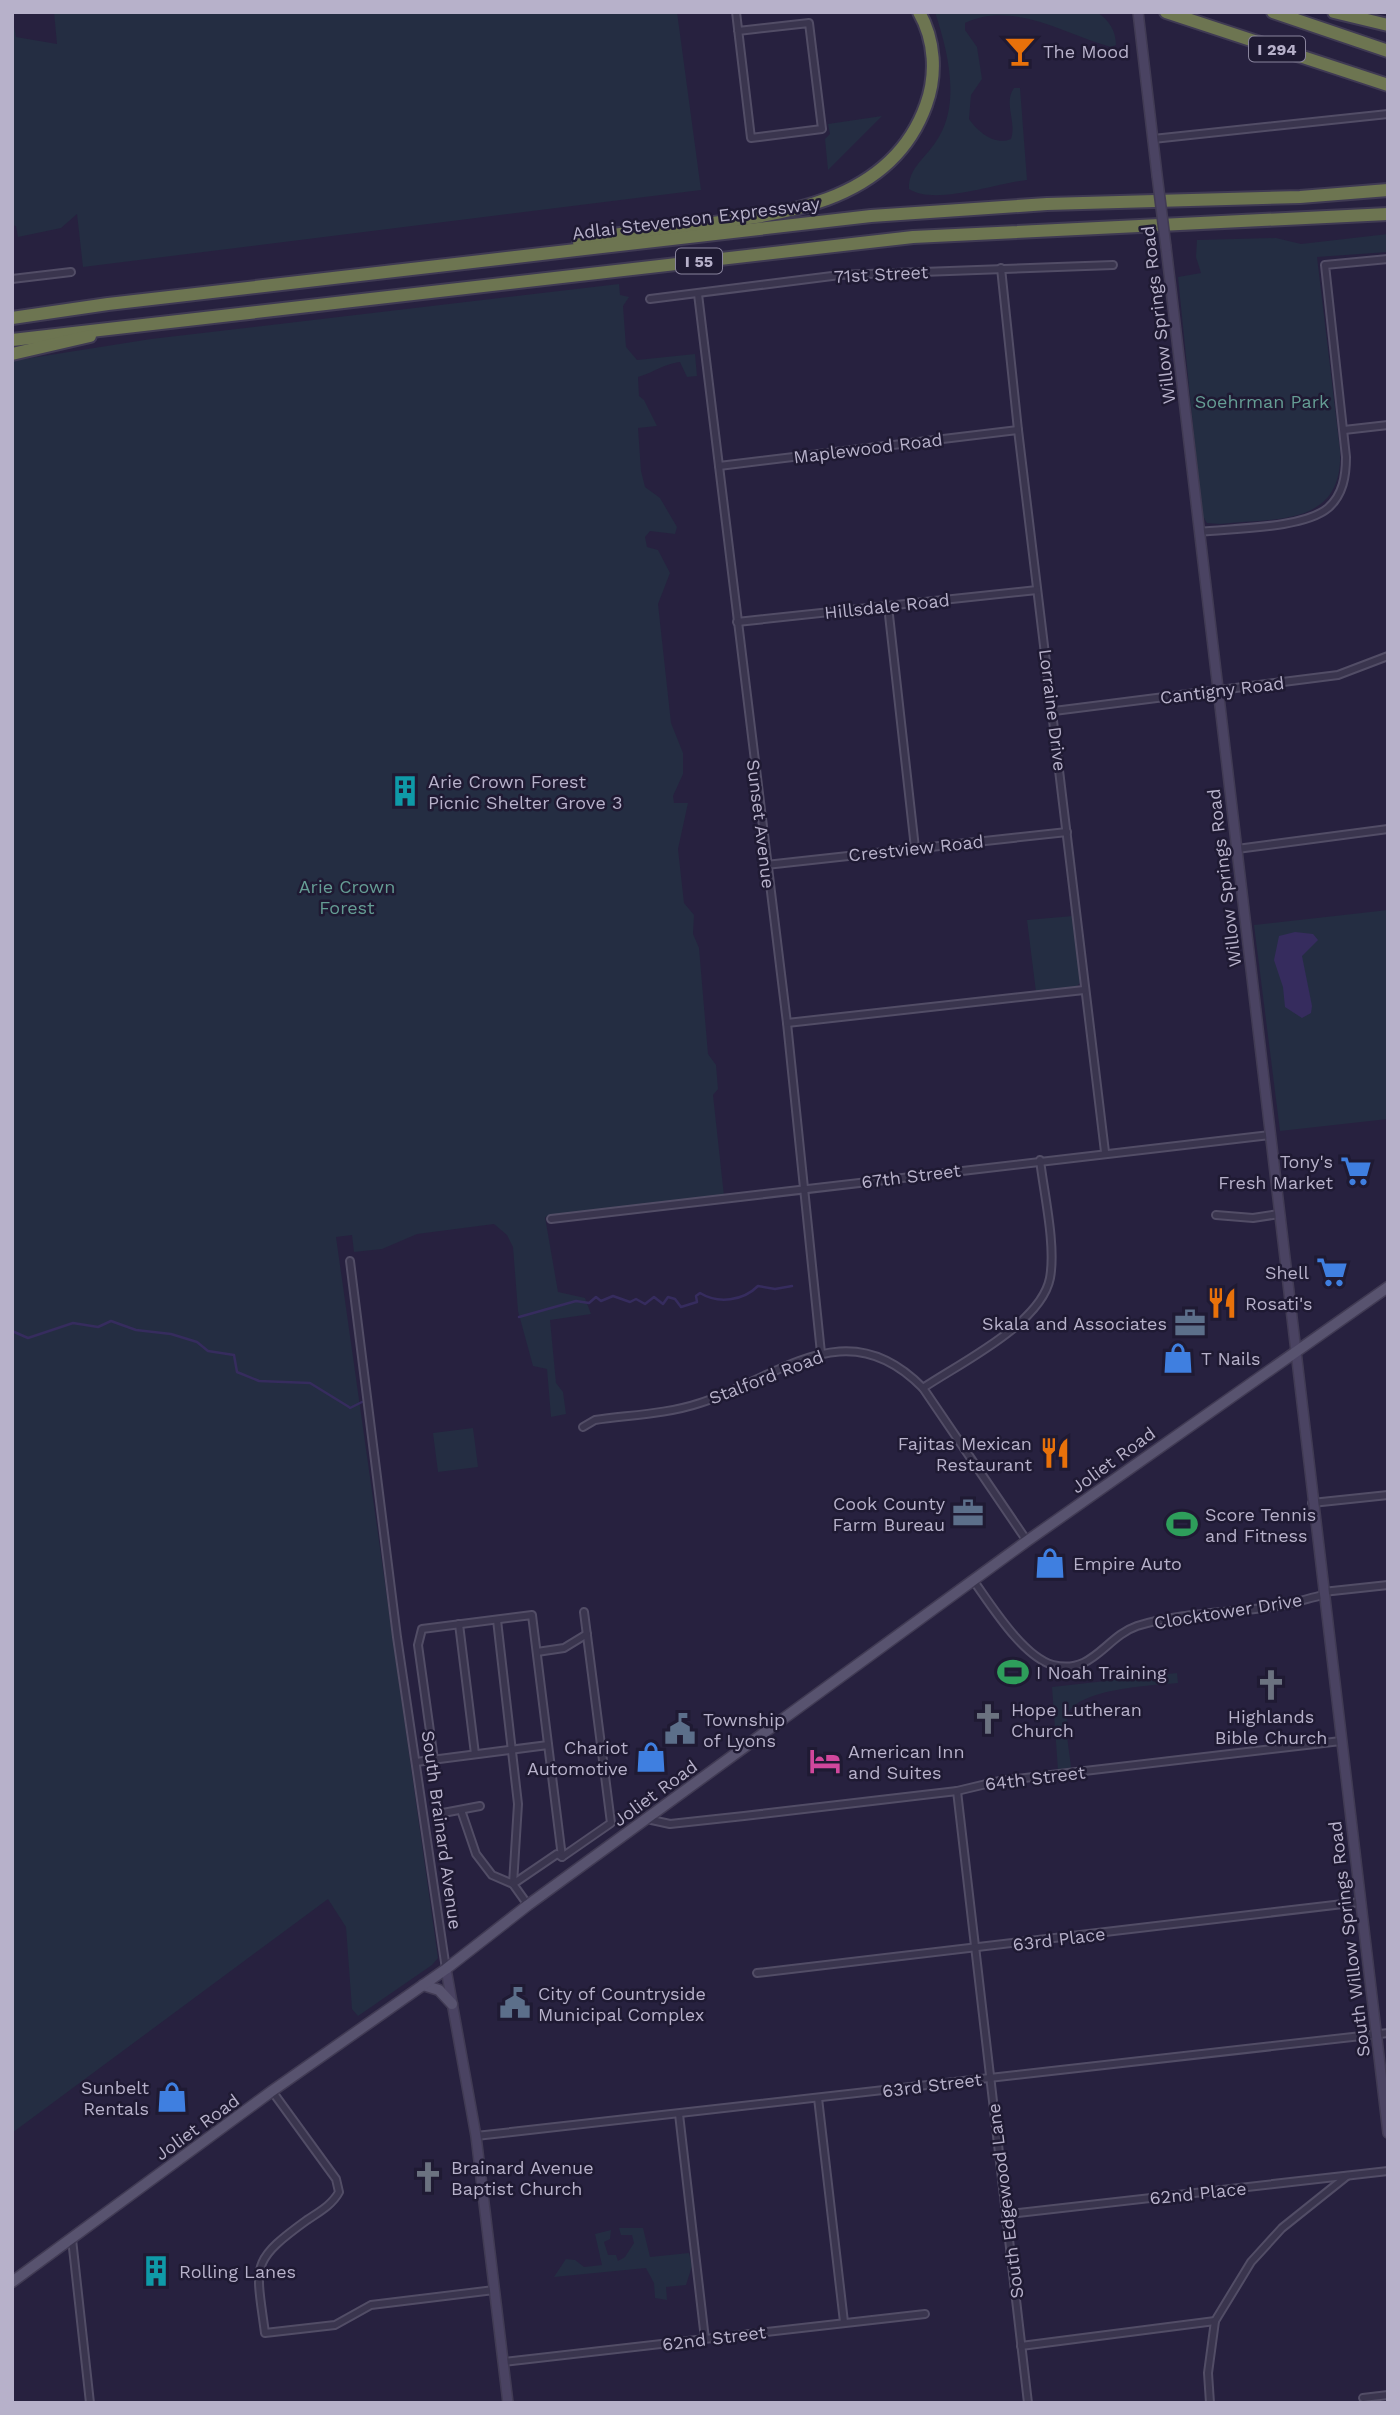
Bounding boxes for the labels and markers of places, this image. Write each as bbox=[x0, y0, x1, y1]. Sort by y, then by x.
bar icon: The Mood bbox=[1003, 34, 1037, 68]
place label: The Mood bbox=[1043, 41, 1129, 62]
place label: Arie Crown Forest Picnic Shelter Grove 3 bbox=[428, 771, 622, 813]
building icon: Arie Crown Forest Picnic Shelter Grove 3 bbox=[388, 774, 422, 808]
place label: Tony's Fresh Market bbox=[1218, 1151, 1333, 1193]
supermarket icon: Tony's Fresh Market bbox=[1339, 1154, 1373, 1188]
supermarket icon: Shell bbox=[1315, 1255, 1349, 1289]
place label: Shell bbox=[1265, 1262, 1309, 1283]
restaurant icon: Rosati's bbox=[1205, 1286, 1239, 1320]
place label: Rosati's bbox=[1245, 1293, 1313, 1314]
office icon: Skala and Associates bbox=[1173, 1306, 1207, 1340]
place label: Skala and Associates bbox=[982, 1313, 1167, 1334]
shop icon: T Nails bbox=[1161, 1341, 1195, 1375]
place label: T Nails bbox=[1201, 1348, 1261, 1369]
place label: Fajitas Mexican Restaurant bbox=[898, 1433, 1032, 1475]
restaurant icon: Fajitas Mexican Restaurant bbox=[1038, 1436, 1072, 1470]
place label: Cook County Farm Bureau bbox=[833, 1493, 946, 1535]
office icon: Cook County Farm Bureau bbox=[951, 1496, 985, 1530]
place label: Score Tennis and Fitness bbox=[1205, 1504, 1316, 1546]
sports icon: Score Tennis and Fitness bbox=[1165, 1507, 1199, 1541]
shop icon: Empire Auto bbox=[1033, 1546, 1067, 1580]
place label: Empire Auto bbox=[1073, 1553, 1182, 1574]
sports icon: I Noah Training bbox=[996, 1655, 1030, 1689]
place label: I Noah Training bbox=[1036, 1662, 1167, 1683]
church icon: Highlands Bible Church bbox=[1254, 1668, 1288, 1702]
place label: Hope Lutheran Church bbox=[1011, 1699, 1142, 1741]
church icon: Hope Lutheran Church bbox=[971, 1702, 1005, 1736]
place label: Highlands Bible Church bbox=[1215, 1706, 1327, 1748]
place label: Township of Lyons bbox=[703, 1709, 785, 1751]
public building icon: Township of Lyons bbox=[663, 1712, 697, 1746]
place label: Chariot Automotive bbox=[527, 1737, 628, 1779]
shop icon: Chariot Automotive bbox=[634, 1740, 668, 1774]
place label: American Inn and Suites bbox=[848, 1741, 965, 1783]
hotel icon: American Inn and Suites bbox=[808, 1744, 842, 1778]
place label: City of Countryside Municipal Complex bbox=[538, 1983, 706, 2025]
public building icon: City of Countryside Municipal Complex bbox=[498, 1986, 532, 2020]
place label: Sunbelt Rentals bbox=[81, 2077, 149, 2119]
shop icon: Sunbelt Rentals bbox=[155, 2080, 189, 2114]
place label: Brainard Avenue Baptist Church bbox=[451, 2157, 594, 2199]
church icon: Brainard Avenue Baptist Church bbox=[411, 2160, 445, 2194]
building icon: Rolling Lanes bbox=[139, 2254, 173, 2288]
place label: Rolling Lanes bbox=[179, 2261, 296, 2282]

